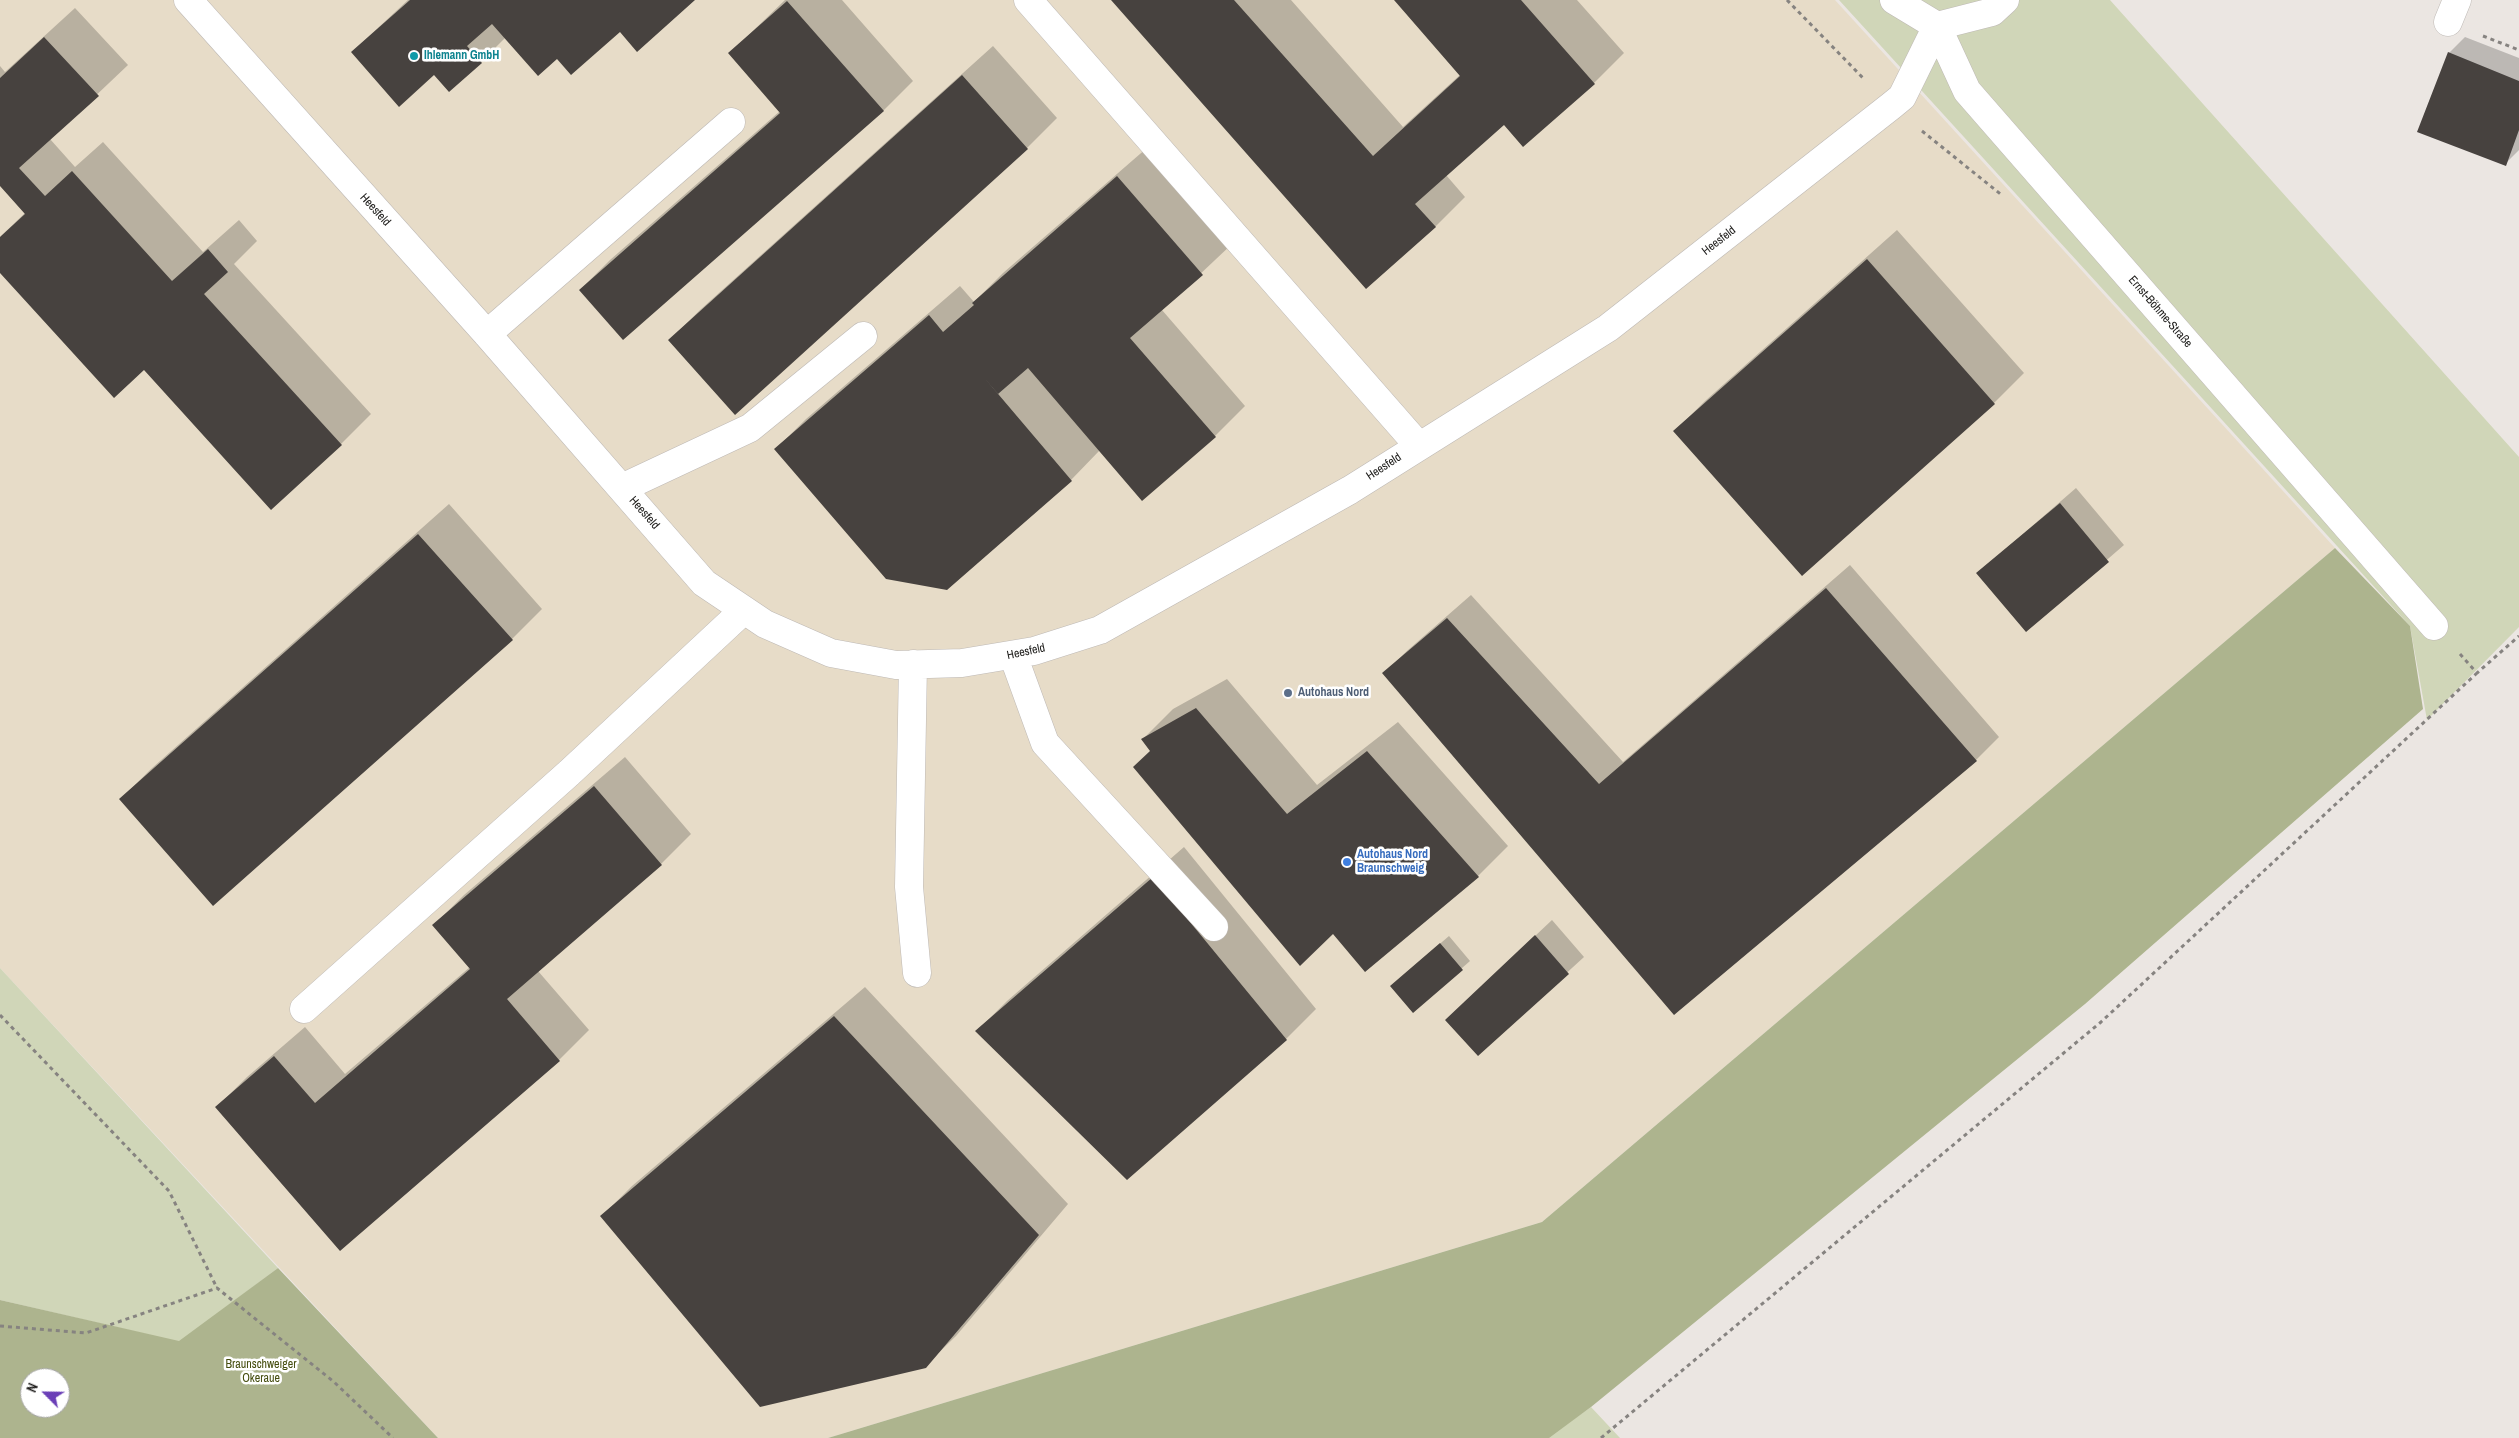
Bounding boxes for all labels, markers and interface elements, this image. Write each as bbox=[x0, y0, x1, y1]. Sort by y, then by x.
place label: Ihlemann GmbH bbox=[424, 49, 499, 63]
marker: Ihlemann GmbH bbox=[408, 50, 420, 62]
street label: Heesfeld bbox=[357, 191, 393, 229]
street label: Heesfeld bbox=[1699, 223, 1739, 259]
street label: Ernst-Böhme-Straße bbox=[2125, 273, 2195, 351]
street label: Heesfeld bbox=[1364, 450, 1404, 484]
street label: Heesfeld bbox=[626, 494, 662, 532]
street label: Heesfeld bbox=[1006, 641, 1046, 663]
place label: Autohaus Nord bbox=[1298, 686, 1369, 700]
marker: Autohaus Nord bbox=[1282, 687, 1294, 699]
place label: Autohaus Nord Braunschweig bbox=[1357, 848, 1428, 876]
marker: Autohaus Nord Braunschweig bbox=[1341, 856, 1353, 868]
park label: Braunschweiger Okeraue bbox=[225, 1358, 297, 1386]
north arrow bbox=[20, 1368, 70, 1418]
text: N bbox=[22, 1380, 42, 1395]

